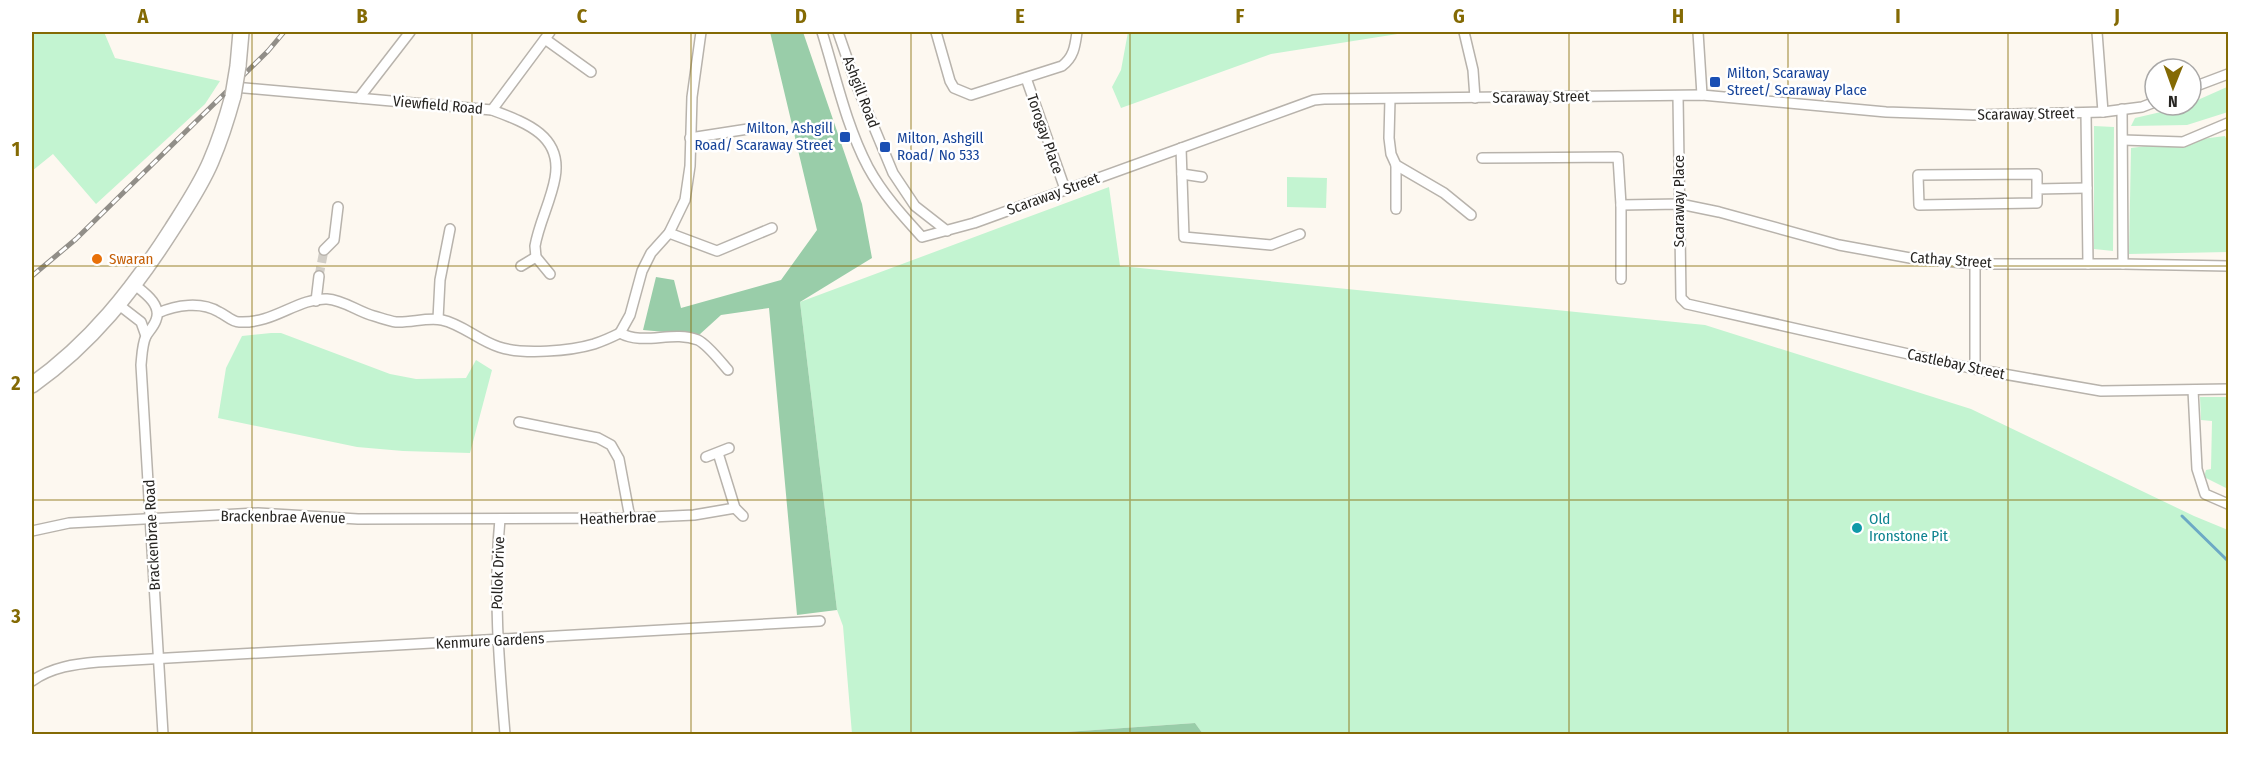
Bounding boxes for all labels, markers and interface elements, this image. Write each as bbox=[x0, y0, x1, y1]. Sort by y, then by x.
text: A bbox=[137, 4, 150, 28]
text: B bbox=[356, 4, 368, 28]
text: C bbox=[577, 4, 588, 28]
text: D bbox=[795, 4, 807, 28]
text: E bbox=[1015, 4, 1025, 28]
text: F bbox=[1236, 4, 1245, 28]
text: G bbox=[1453, 4, 1465, 28]
text: H bbox=[1672, 4, 1684, 28]
text: I bbox=[1895, 4, 1901, 28]
text: J bbox=[2113, 4, 2120, 28]
street label: Ashgill Road bbox=[839, 53, 883, 131]
north arrow bbox=[2143, 57, 2203, 117]
place label: Milton, Scaraway Street/ Scaraway Place bbox=[1727, 64, 1867, 99]
marker: Milton, Scaraway Street/ Scaraway Place bbox=[1708, 75, 1722, 89]
street label: Scaraway Street bbox=[1492, 87, 1590, 107]
street label: Viewfield Road bbox=[392, 92, 484, 118]
street label: Torogay Place bbox=[1023, 92, 1067, 176]
text: N bbox=[2168, 92, 2178, 111]
street label: Scaraway Street bbox=[1977, 104, 2075, 124]
place label: Milton, Ashgill Road/ Scaraway Street bbox=[694, 119, 833, 154]
place label: Milton, Ashgill Road/ No 533 bbox=[897, 129, 984, 164]
marker: Milton, Ashgill Road/ Scaraway Street bbox=[838, 130, 852, 144]
text: 1 bbox=[12, 137, 20, 161]
marker: Milton, Ashgill Road/ No 533 bbox=[878, 140, 892, 154]
street label: Scaraway Place bbox=[1670, 155, 1688, 247]
street label: Scaraway Street bbox=[1004, 169, 1102, 219]
street label: Cathay Street bbox=[1910, 248, 1993, 272]
place label: Swaran bbox=[109, 250, 153, 268]
marker: Swaran bbox=[90, 252, 104, 266]
street label: Castlebay Street bbox=[1906, 345, 2006, 383]
text: 2 bbox=[10, 371, 21, 395]
street label: Brackenbrae Road bbox=[140, 479, 164, 591]
street label: Brackenbrae Avenue bbox=[220, 507, 346, 527]
street label: Heatherbrae bbox=[579, 508, 657, 528]
place label: Old Ironstone Pit bbox=[1869, 510, 1948, 545]
marker: Old Ironstone Pit bbox=[1850, 521, 1864, 535]
street label: Pollok Drive bbox=[488, 536, 508, 610]
text: 3 bbox=[10, 604, 21, 628]
street label: Kenmure Gardens bbox=[435, 629, 545, 653]

